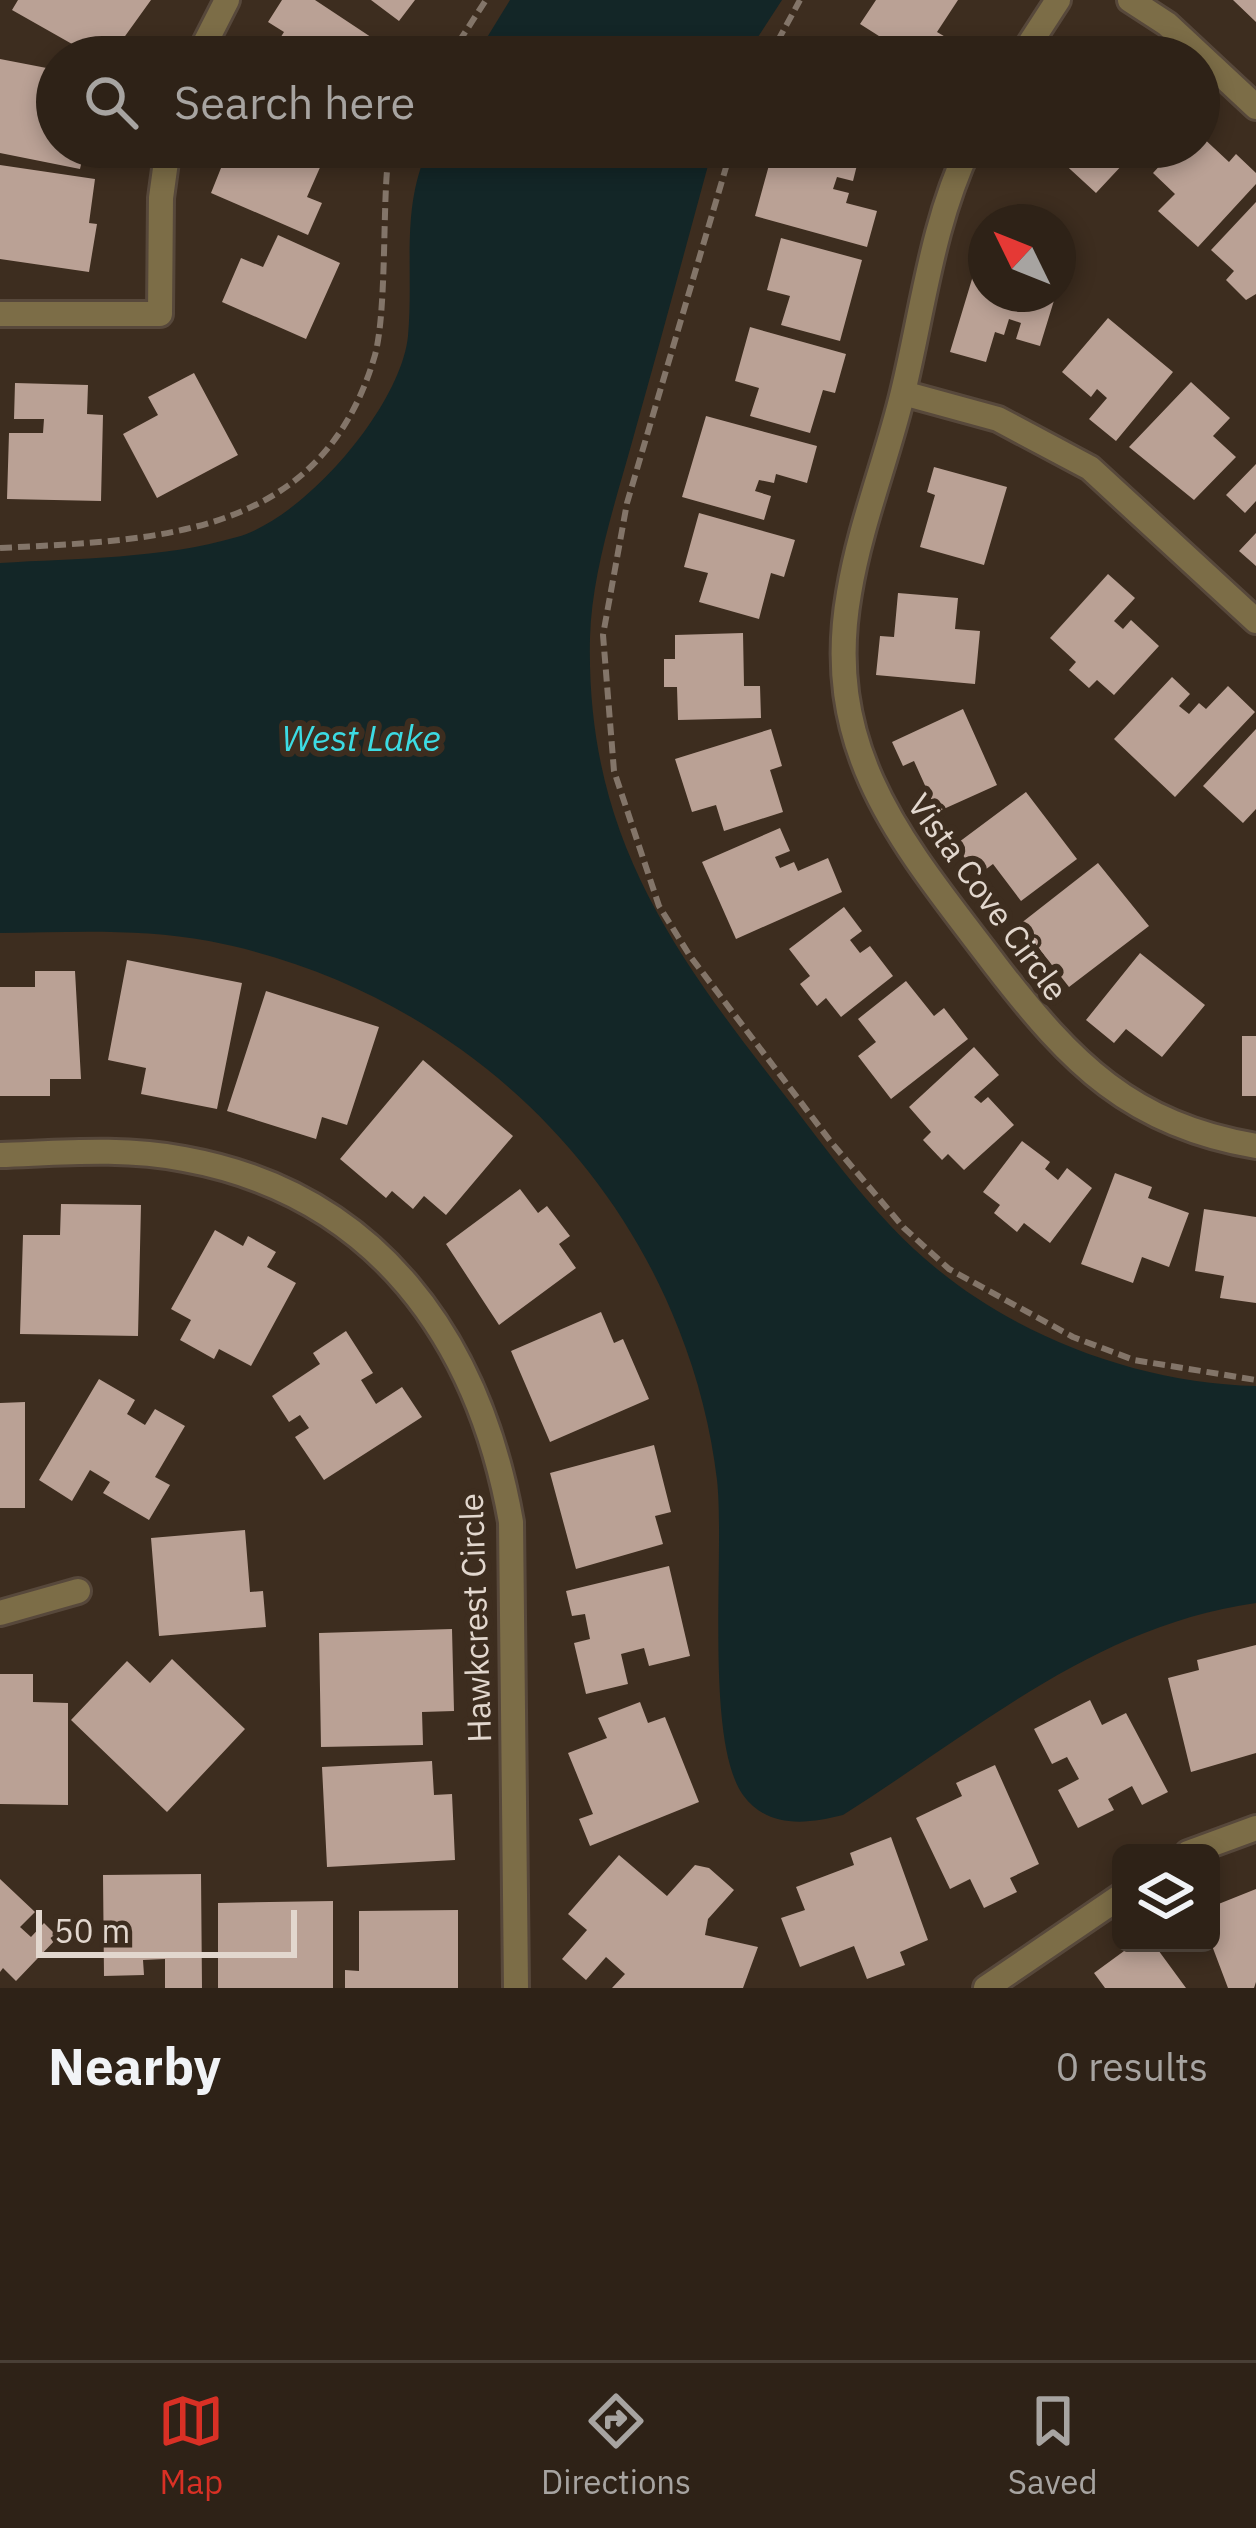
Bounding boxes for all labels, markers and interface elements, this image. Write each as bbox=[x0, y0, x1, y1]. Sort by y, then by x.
search box bbox=[36, 36, 1220, 168]
icon: search bbox=[78, 69, 144, 135]
text: Search here bbox=[174, 73, 415, 131]
north arrow bbox=[968, 204, 1076, 312]
water label: West Lake bbox=[281, 714, 441, 761]
street label: Vista Cove Circle bbox=[899, 784, 1078, 1009]
street label: Hawkcrest Circle bbox=[449, 1493, 500, 1743]
map controls bbox=[1112, 1844, 1220, 1952]
button: layers bbox=[1112, 1844, 1220, 1952]
scale bar bbox=[36, 1904, 297, 1957]
text: 50 m bbox=[54, 1909, 130, 1952]
text: Nearby bbox=[48, 2033, 221, 2099]
text: 0 results bbox=[1056, 2041, 1208, 2092]
tab: Map bbox=[158, 2388, 224, 2503]
tab: Directions bbox=[541, 2388, 691, 2503]
tab: Saved bbox=[1008, 2388, 1098, 2503]

